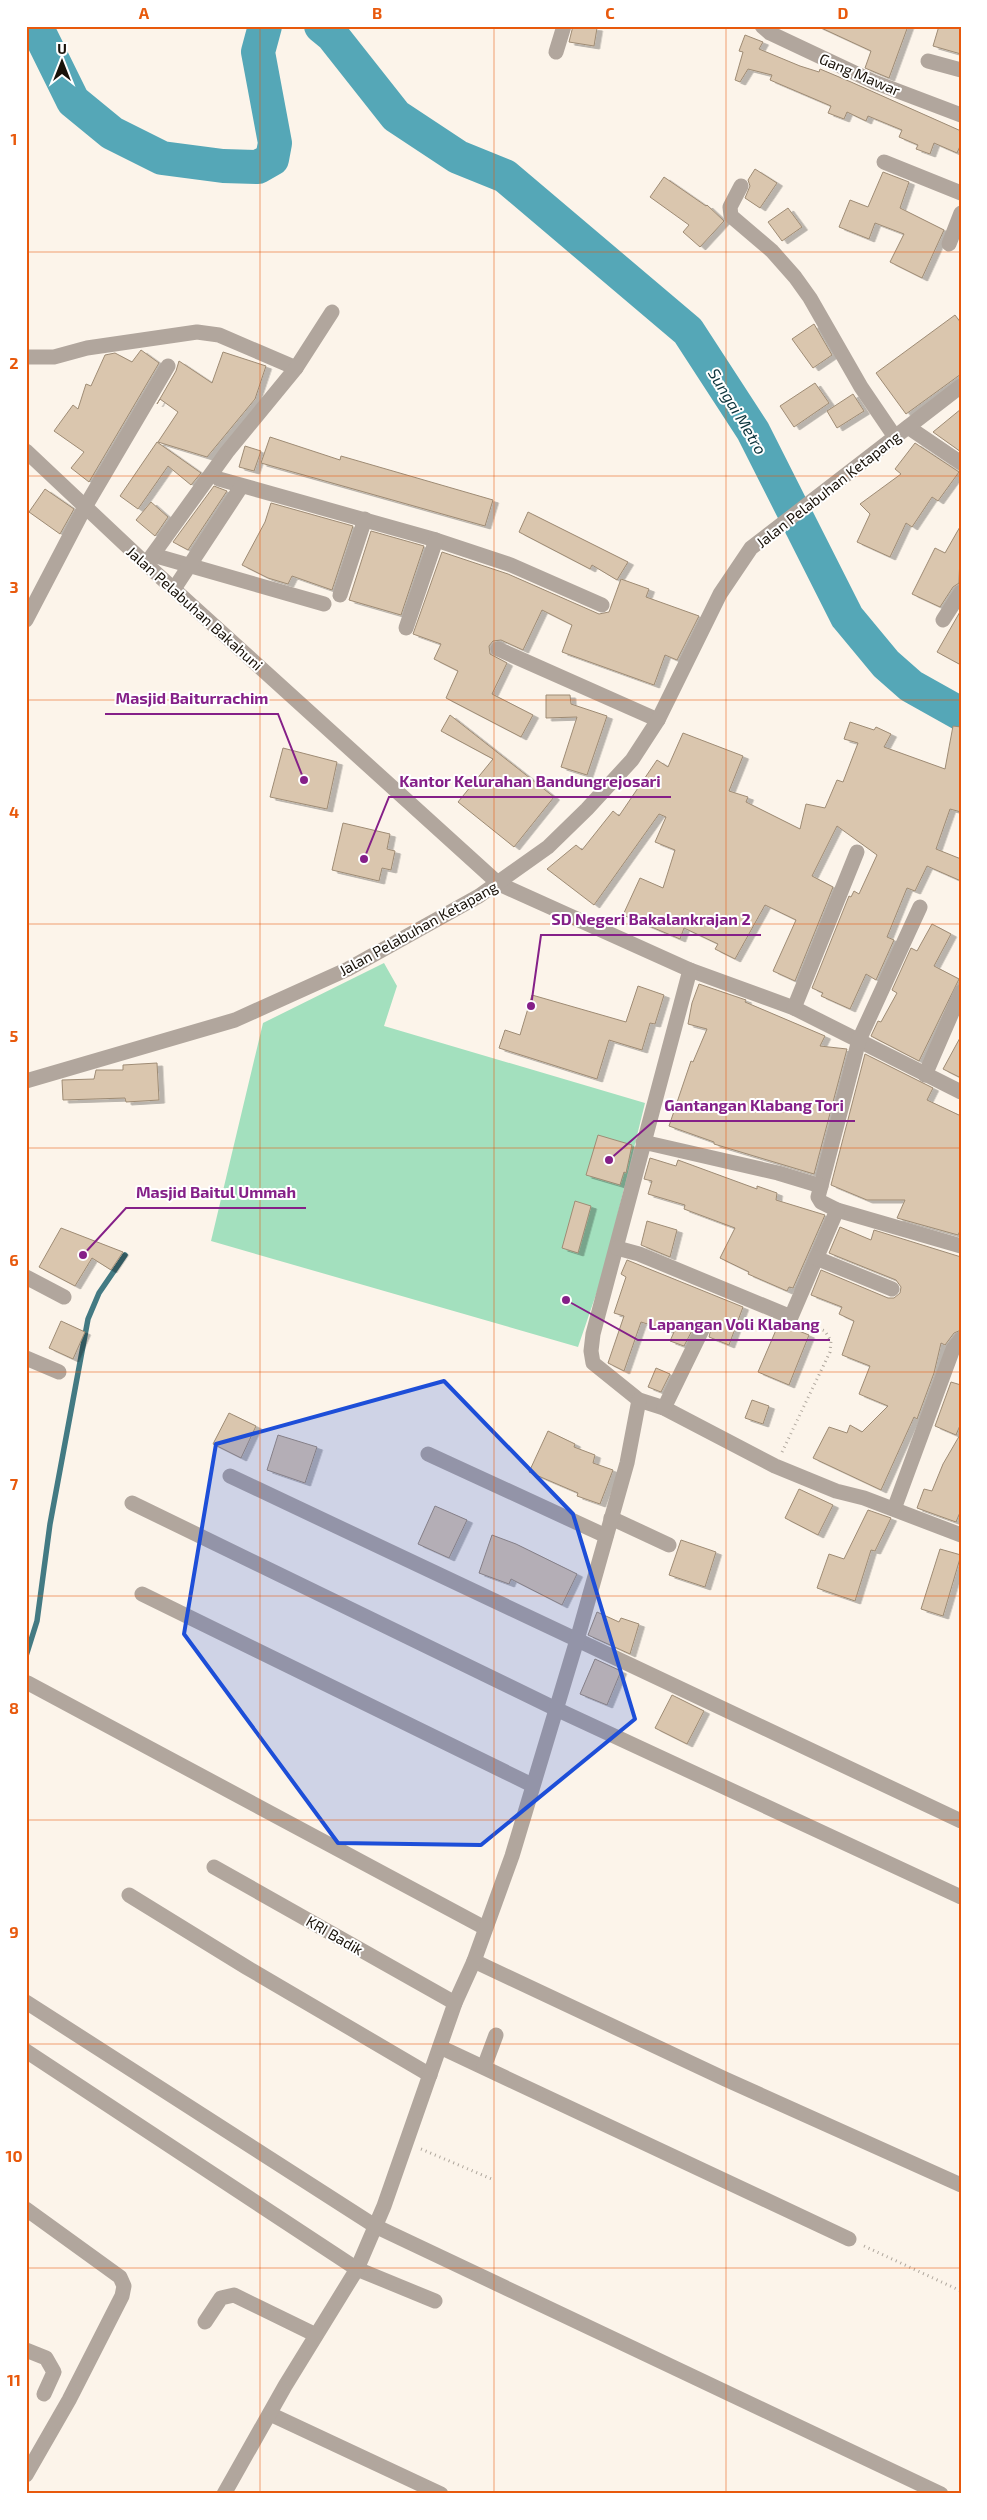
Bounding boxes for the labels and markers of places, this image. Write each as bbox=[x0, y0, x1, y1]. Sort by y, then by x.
callout: Masjid Baiturrachim bbox=[105, 683, 278, 714]
callout: Kantor Kelurahan Bandungrejosari bbox=[389, 766, 671, 797]
callout: SD Negeri Bakalankrajan 2 bbox=[541, 904, 761, 935]
callout: Gantangan Klabang Tori bbox=[654, 1090, 855, 1121]
callout: Masjid Baitul Ummah bbox=[126, 1177, 306, 1208]
callout: Lapangan Voli Klabang bbox=[638, 1309, 830, 1340]

